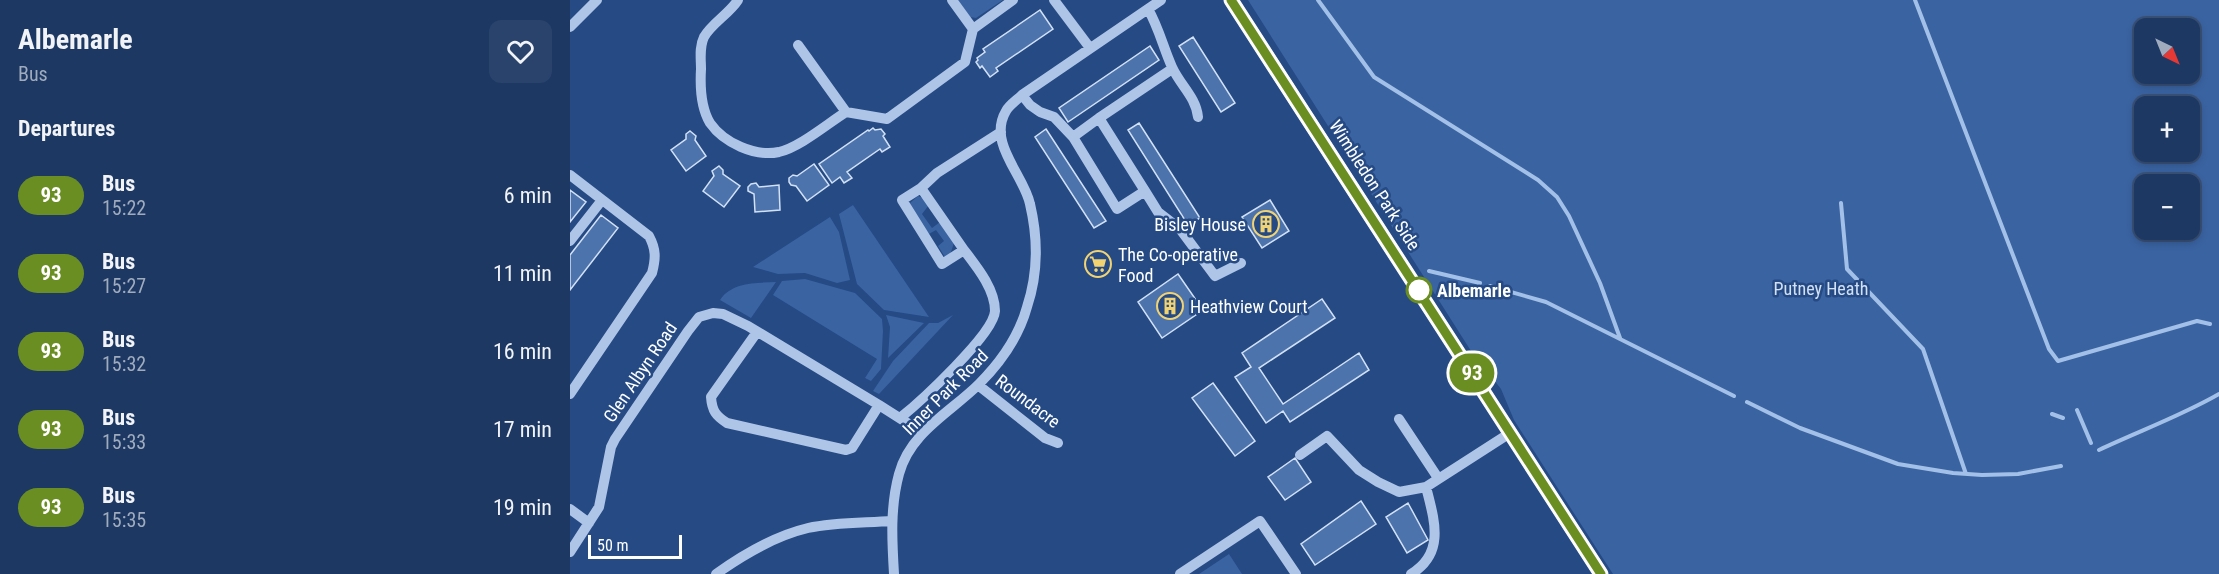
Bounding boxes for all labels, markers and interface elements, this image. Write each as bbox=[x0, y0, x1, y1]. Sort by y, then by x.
north arrow bbox=[2134, 18, 2200, 84]
map controls bbox=[2134, 18, 2200, 240]
button: heart bbox=[489, 20, 552, 83]
text: Albemarle bbox=[18, 23, 133, 56]
text: Bus bbox=[18, 62, 48, 86]
button: + bbox=[2134, 96, 2200, 162]
text: Departures bbox=[18, 116, 115, 141]
street label: Wimbledon Park Side bbox=[1325, 116, 1425, 254]
text: Bus bbox=[102, 171, 135, 196]
button: − bbox=[2134, 174, 2200, 240]
text: 93 bbox=[40, 183, 62, 207]
text: 6 min bbox=[504, 183, 552, 208]
text: 15:22 bbox=[102, 196, 146, 220]
building icon: Bisley House bbox=[1251, 209, 1281, 239]
place label: Bisley House bbox=[1154, 214, 1246, 235]
place label: The Co-operative Food bbox=[1118, 244, 1238, 286]
text: Bus bbox=[102, 249, 135, 274]
supermarket icon: The Co-operative Food bbox=[1083, 249, 1113, 279]
text: 93 bbox=[40, 261, 62, 285]
text: 11 min bbox=[493, 261, 552, 286]
text: 15:27 bbox=[102, 274, 146, 298]
marker: Albemarle bbox=[1406, 277, 1432, 303]
park label: Putney Heath bbox=[1774, 278, 1868, 299]
place label: Albemarle bbox=[1437, 280, 1511, 301]
building icon: Heathview Court bbox=[1155, 291, 1185, 321]
place label: Heathview Court bbox=[1190, 296, 1308, 317]
street label: Glen Albyn Road bbox=[599, 318, 681, 426]
text: Bus bbox=[102, 327, 135, 352]
text: 93 bbox=[40, 339, 62, 363]
text: 16 min bbox=[493, 339, 552, 364]
street label: Inner Park Road bbox=[898, 345, 992, 439]
text: 15:32 bbox=[102, 352, 146, 376]
line badge: 93 bbox=[1445, 354, 1499, 392]
text: 93 bbox=[1461, 361, 1483, 385]
street label: Roundacre bbox=[991, 370, 1065, 432]
text: Bus bbox=[102, 405, 135, 430]
text: 93 bbox=[40, 417, 62, 441]
text: 17 min bbox=[493, 417, 552, 442]
text: 15:33 bbox=[102, 430, 146, 454]
text: Bus bbox=[102, 483, 135, 508]
text: 93 bbox=[40, 495, 62, 519]
text: 19 min bbox=[493, 495, 552, 520]
text: 15:35 bbox=[102, 508, 146, 532]
scale bar bbox=[588, 532, 682, 560]
text: 50 m bbox=[597, 536, 629, 555]

